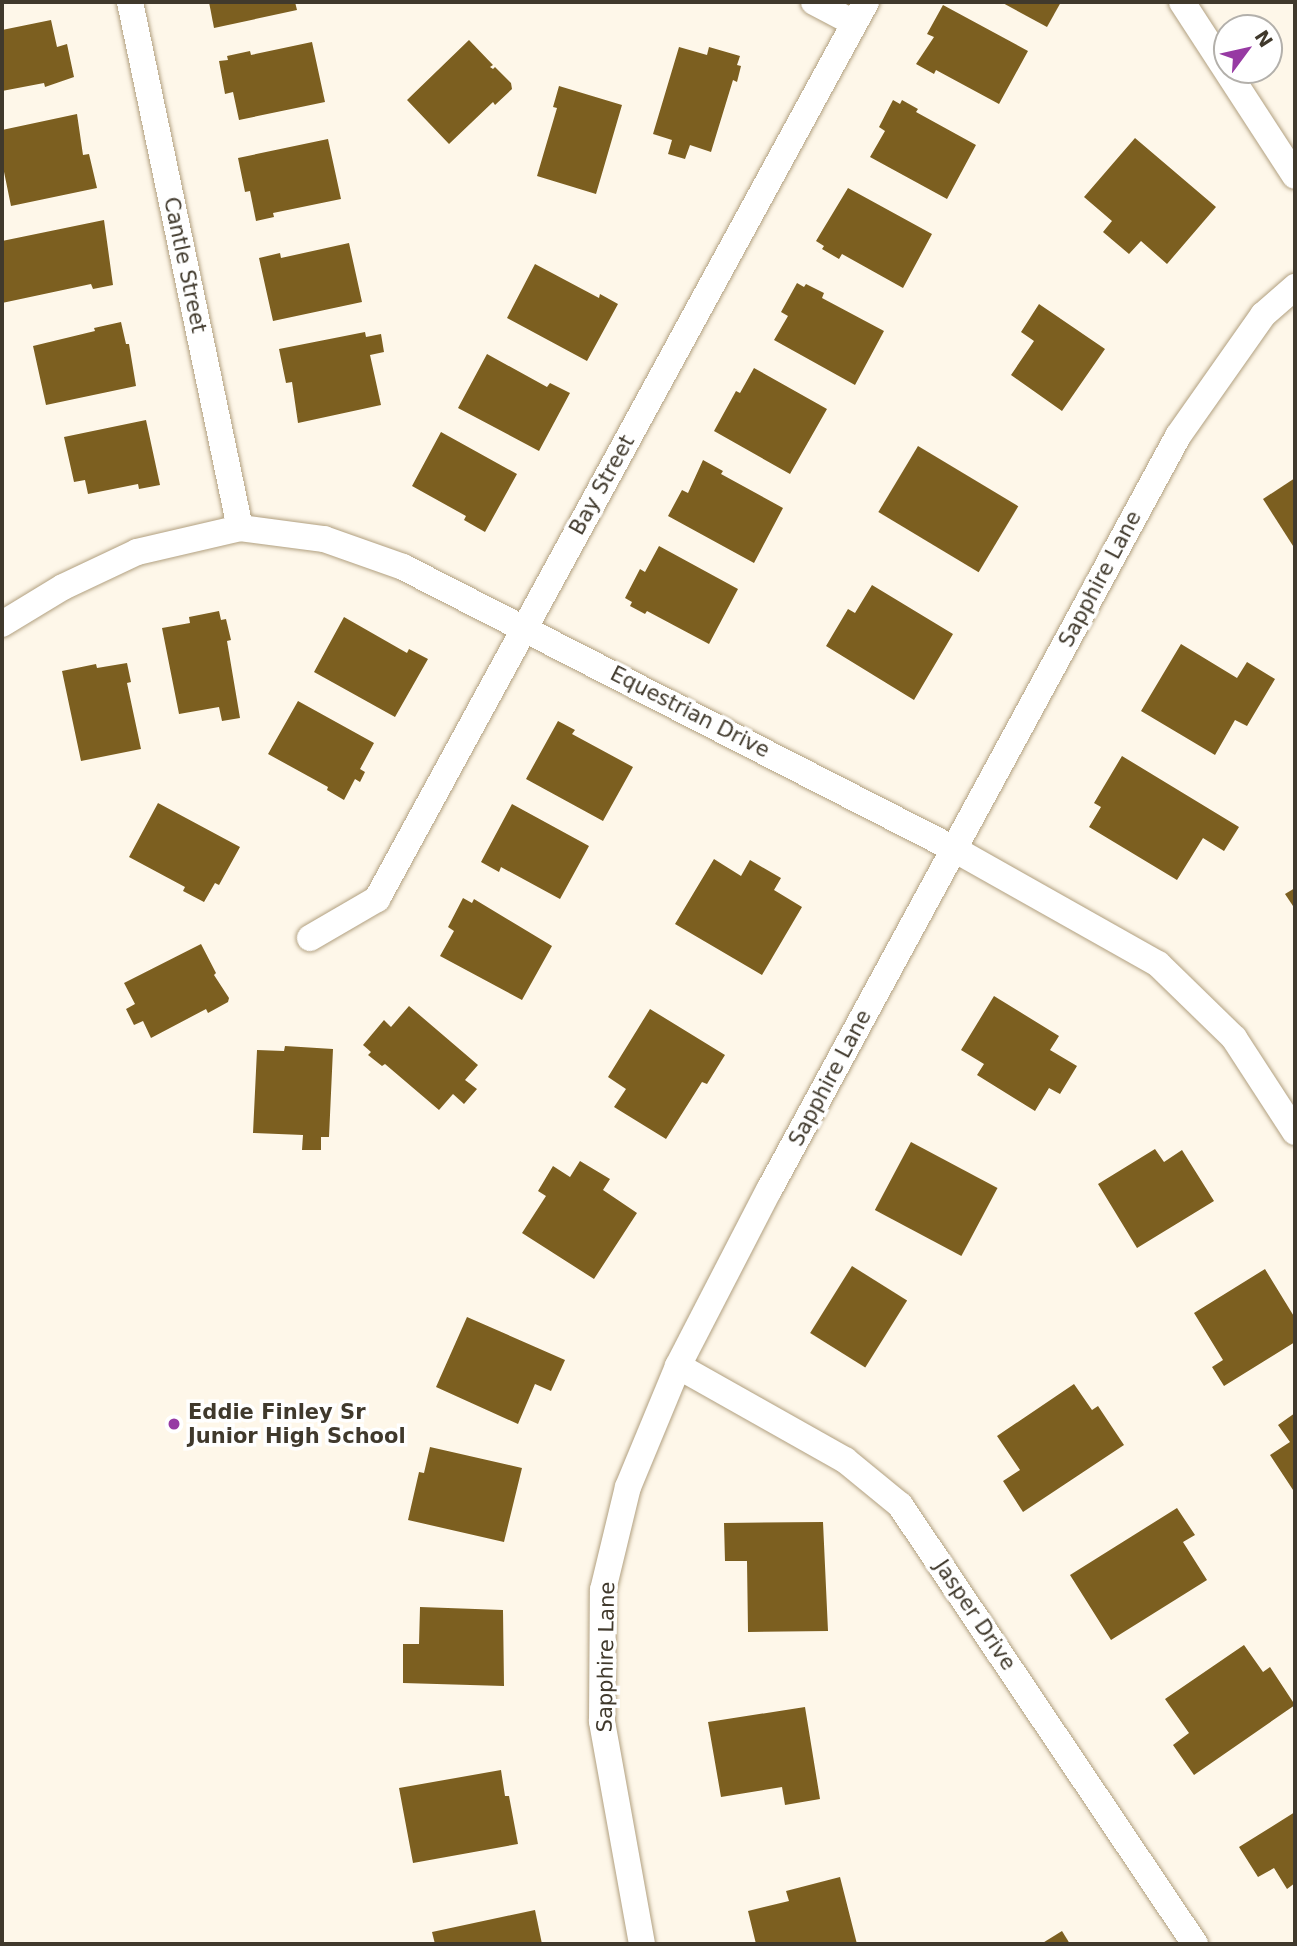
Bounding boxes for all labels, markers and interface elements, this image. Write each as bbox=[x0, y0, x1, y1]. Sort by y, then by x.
north arrow bbox=[1213, 14, 1283, 84]
text: N bbox=[1250, 26, 1277, 51]
street label: Cantle Street bbox=[158, 195, 212, 335]
street label: Bay Street bbox=[564, 431, 640, 539]
street label: Sapphire Lane bbox=[1054, 507, 1146, 651]
street label: Equestrian Drive bbox=[606, 661, 774, 763]
street label: Sapphire Lane bbox=[784, 1006, 876, 1150]
place label: Eddie Finley Sr Junior High School bbox=[188, 1399, 406, 1449]
marker: Eddie Finley Sr Junior High School bbox=[166, 1416, 182, 1432]
street label: Jasper Drive bbox=[929, 1555, 1021, 1675]
street label: Sapphire Lane bbox=[592, 1582, 620, 1732]

